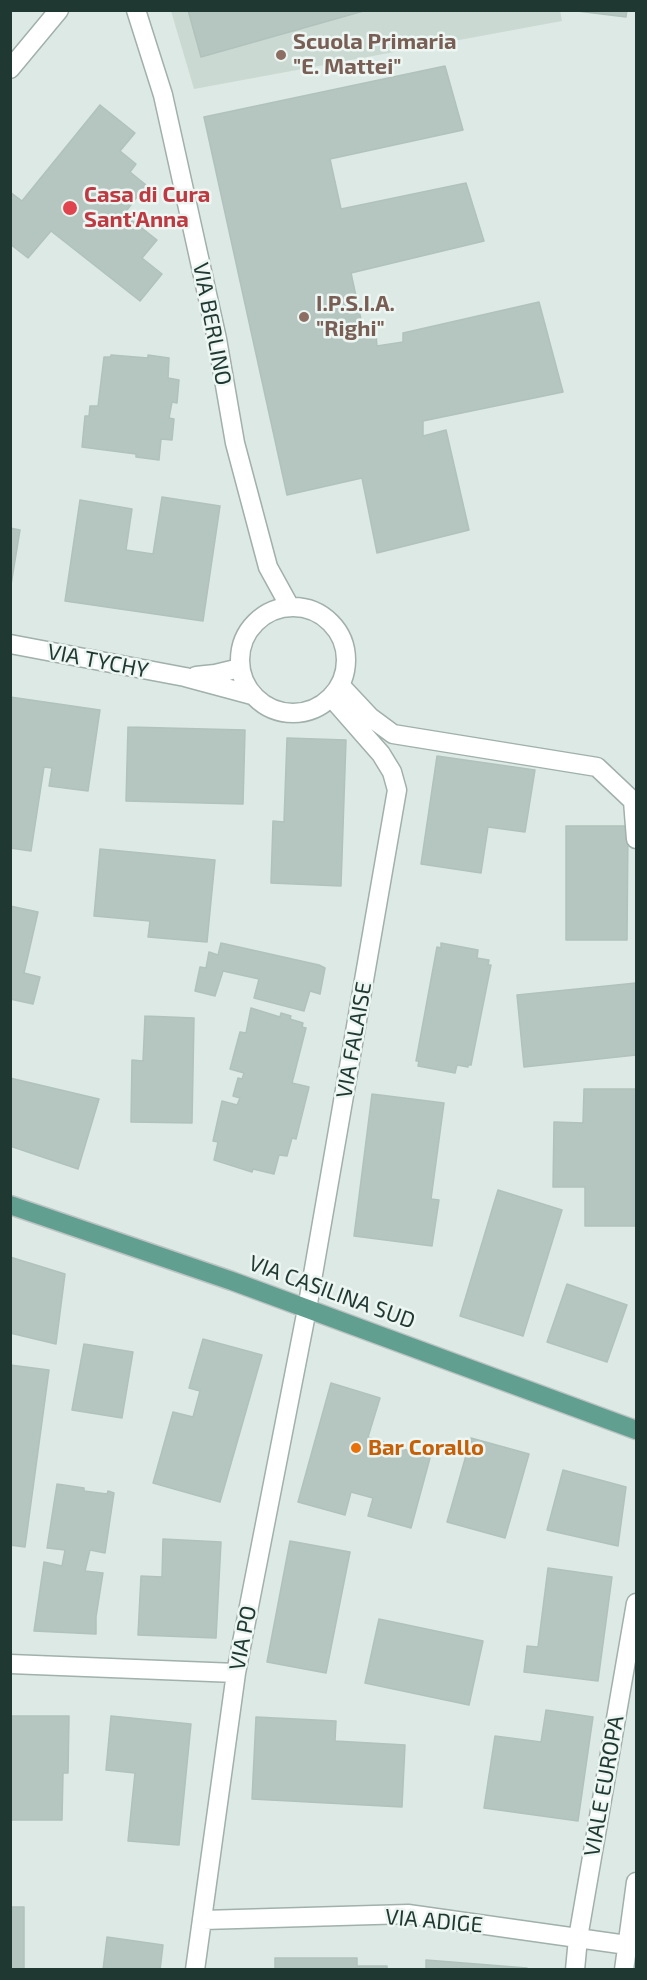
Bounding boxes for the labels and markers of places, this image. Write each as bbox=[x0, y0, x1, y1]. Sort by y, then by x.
place label: Scuola Primaria "E. Mattei" bbox=[293, 29, 457, 80]
marker: Scuola Primaria "E. Mattei" bbox=[274, 48, 288, 62]
place label: Casa di Cura Sant'Anna bbox=[84, 182, 210, 234]
marker: Casa di Cura Sant'Anna bbox=[61, 199, 79, 217]
place label: I.P.S.I.A. "Righi" bbox=[316, 291, 395, 342]
marker: I.P.S.I.A. "Righi" bbox=[297, 310, 311, 324]
place label: Bar Corallo bbox=[368, 1435, 484, 1461]
marker: Bar Corallo bbox=[349, 1441, 363, 1455]

